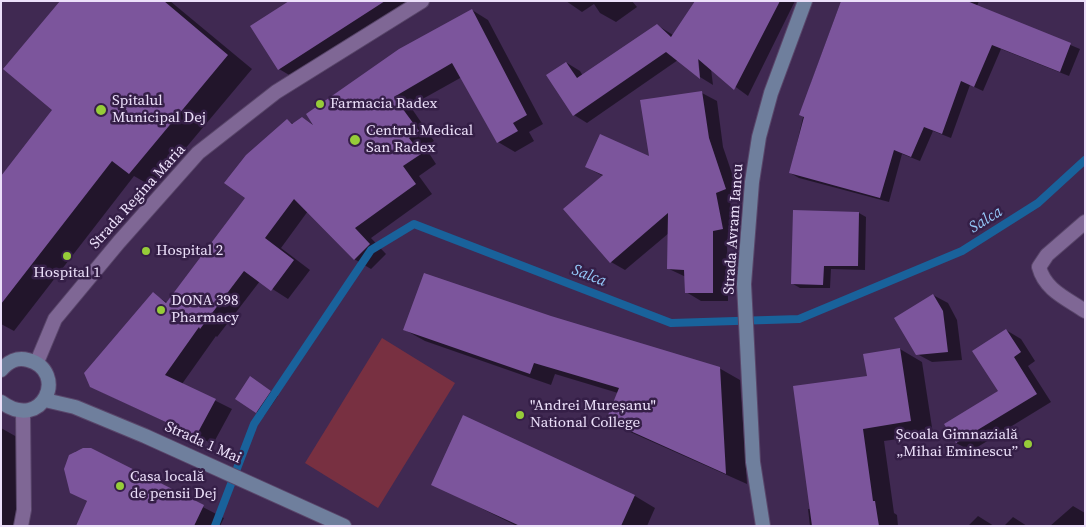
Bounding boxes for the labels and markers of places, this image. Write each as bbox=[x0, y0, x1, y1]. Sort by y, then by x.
place label: Spitalul Municipal Dej bbox=[112, 92, 206, 127]
place label: Farmacia Radex bbox=[330, 95, 437, 113]
marker: Farmacia Radex bbox=[314, 98, 326, 110]
marker: Spitalul Municipal Dej bbox=[94, 103, 108, 117]
place label: Centrul Medical San Radex bbox=[366, 122, 473, 157]
marker: Centrul Medical San Radex bbox=[348, 133, 362, 147]
place label: Hospital 2 bbox=[156, 242, 223, 260]
marker: Hospital 2 bbox=[140, 245, 152, 257]
marker: Hospital 1 bbox=[61, 250, 73, 262]
place label: Hospital 1 bbox=[33, 264, 101, 282]
place label: DONA 398 Pharmacy bbox=[171, 292, 239, 327]
marker: DONA 398 Pharmacy bbox=[155, 304, 167, 316]
place label: "Andrei Mureșanu" National College bbox=[530, 397, 656, 432]
marker: "Andrei Mureșanu" National College bbox=[514, 409, 526, 421]
place label: Școala Gimnazială „Mihai Eminescu” bbox=[896, 426, 1018, 461]
marker: Școala Gimnazială „Mihai Eminescu” bbox=[1022, 438, 1034, 450]
place label: Casa locală de pensii Dej bbox=[130, 468, 217, 503]
marker: Casa locală de pensii Dej bbox=[114, 480, 126, 492]

